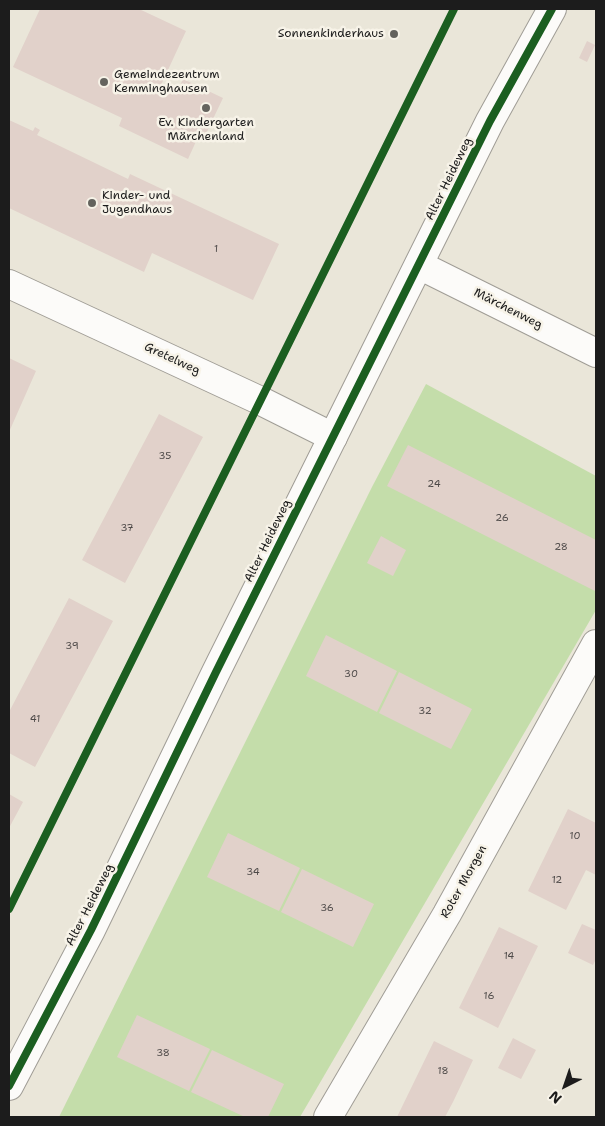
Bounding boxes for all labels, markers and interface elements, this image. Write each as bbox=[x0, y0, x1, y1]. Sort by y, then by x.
place label: Sonnenkinderhaus bbox=[278, 27, 384, 41]
marker: Sonnenkinderhaus bbox=[388, 28, 400, 40]
place label: Gemeindezentrum Kemminghausen bbox=[114, 68, 220, 96]
marker: Gemeindezentrum Kemminghausen bbox=[98, 76, 110, 88]
marker: Ev. Kindergarten Märchenland bbox=[200, 102, 212, 114]
place label: Ev. Kindergarten Märchenland bbox=[158, 116, 254, 144]
street label: Alter Heideweg bbox=[423, 135, 475, 223]
place label: Kinder- und Jugendhaus bbox=[102, 189, 172, 217]
marker: Kinder- und Jugendhaus bbox=[86, 197, 98, 209]
house number: 1 bbox=[214, 243, 218, 255]
street label: Märchenweg bbox=[471, 286, 545, 332]
street label: Gretelweg bbox=[142, 340, 202, 378]
house number: 35 bbox=[159, 450, 171, 462]
house number: 24 bbox=[427, 478, 441, 490]
street label: Alter Heideweg bbox=[242, 497, 294, 585]
house number: 26 bbox=[495, 512, 509, 524]
house number: 37 bbox=[120, 522, 134, 534]
house number: 28 bbox=[554, 541, 568, 553]
house number: 39 bbox=[65, 640, 79, 652]
house number: 30 bbox=[344, 668, 358, 680]
house number: 32 bbox=[418, 705, 432, 717]
house number: 41 bbox=[30, 713, 40, 725]
house number: 10 bbox=[570, 830, 580, 842]
street label: Roter Morgen bbox=[438, 843, 490, 921]
street label: Alter Heideweg bbox=[63, 862, 117, 948]
house number: 34 bbox=[246, 866, 260, 878]
house number: 12 bbox=[552, 874, 562, 886]
house number: 36 bbox=[320, 902, 334, 914]
house number: 14 bbox=[504, 950, 514, 962]
house number: 16 bbox=[484, 990, 494, 1002]
house number: 38 bbox=[156, 1047, 170, 1059]
north arrow bbox=[540, 1061, 590, 1111]
house number: 18 bbox=[437, 1065, 449, 1077]
text: N bbox=[545, 1087, 565, 1108]

